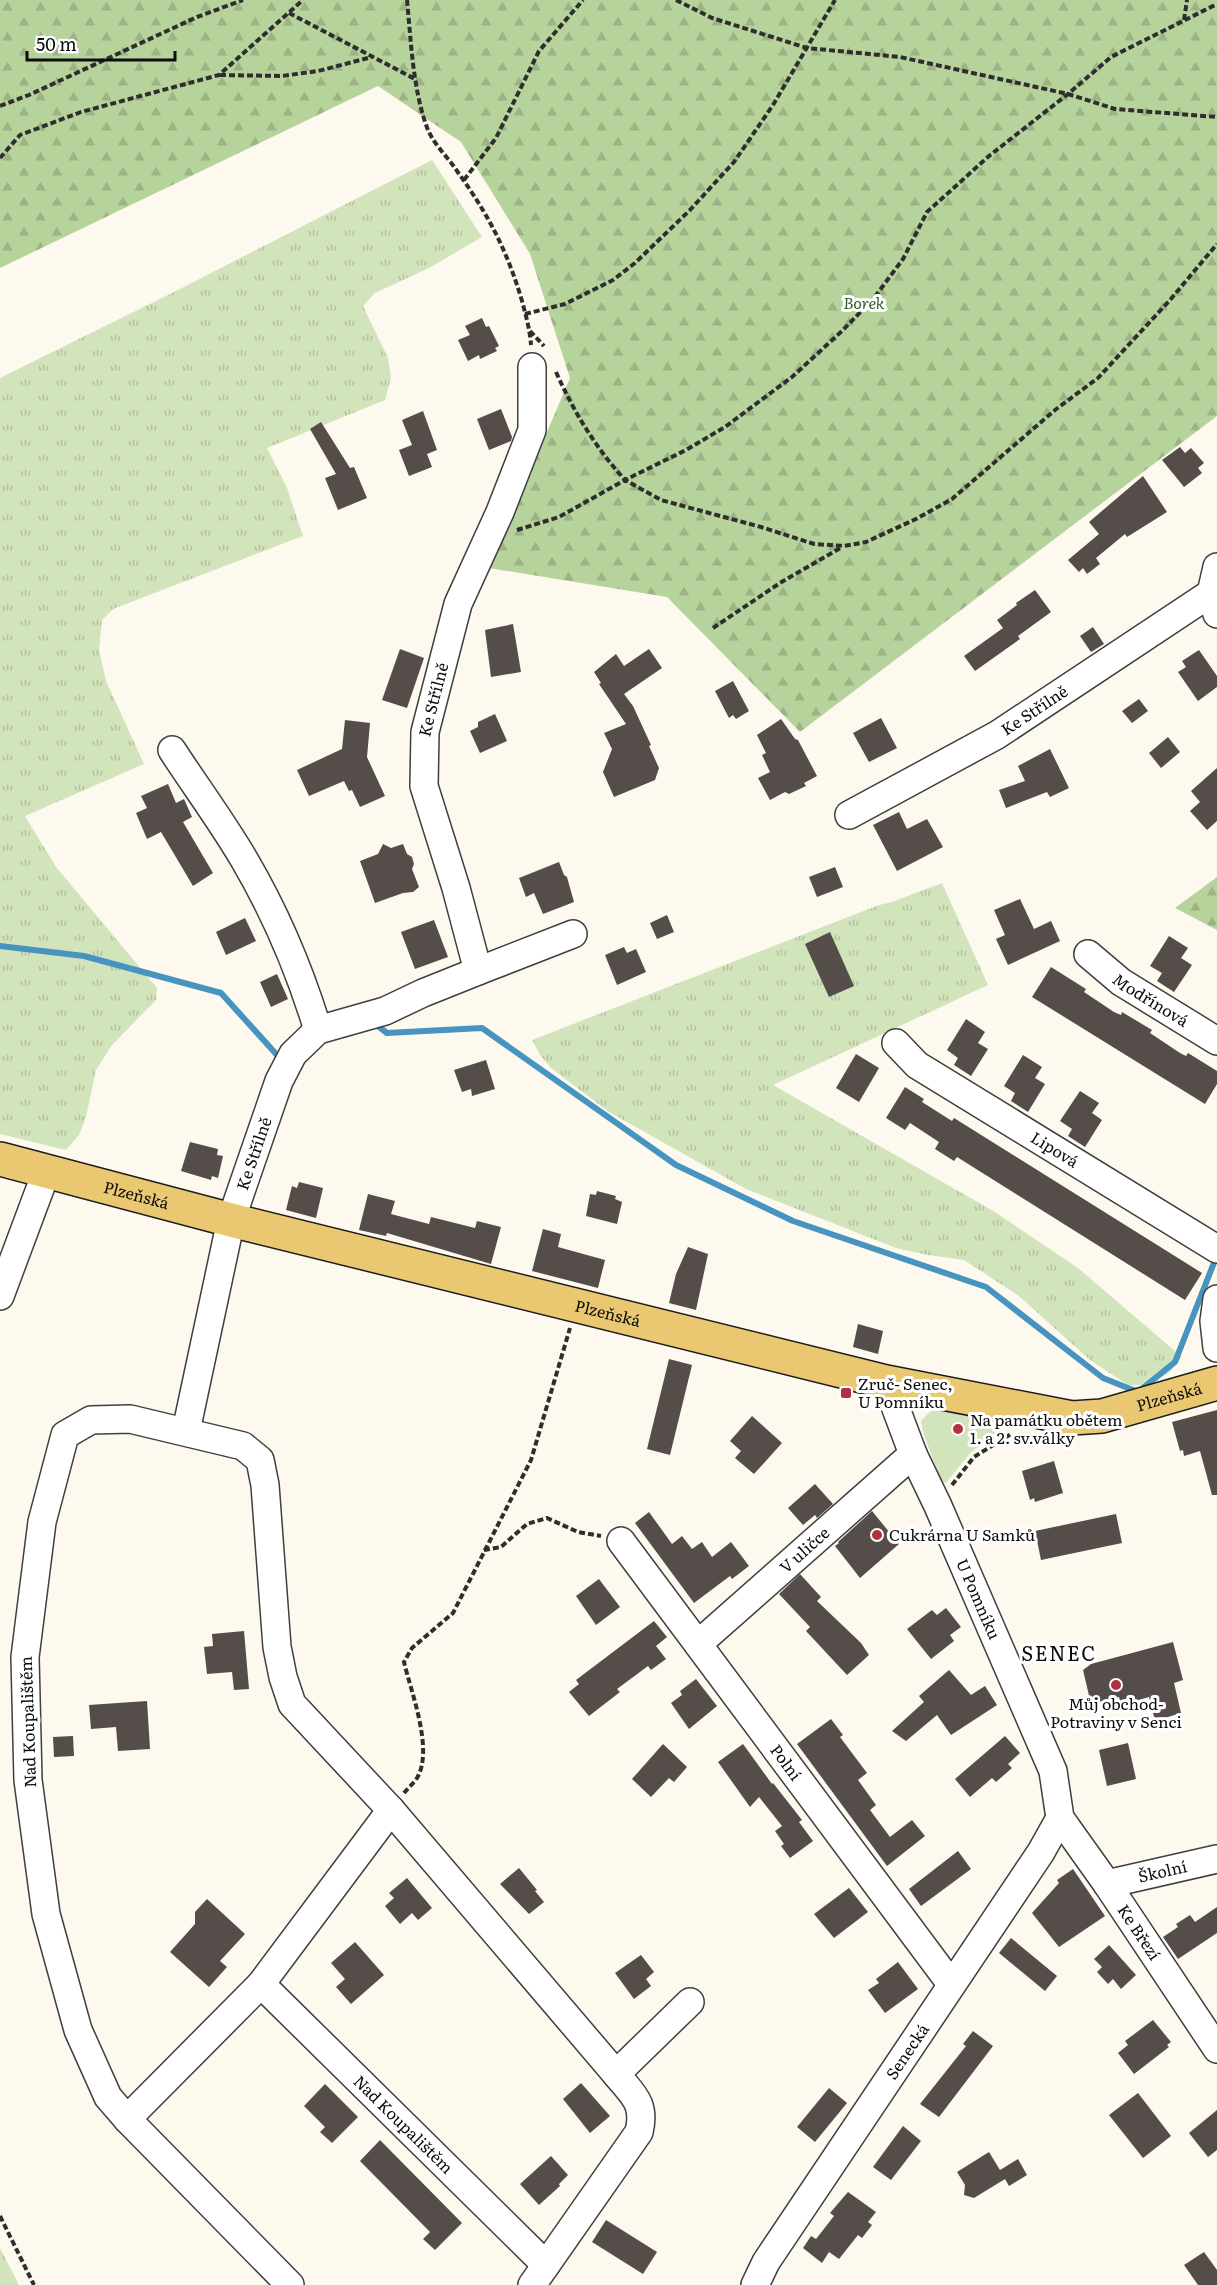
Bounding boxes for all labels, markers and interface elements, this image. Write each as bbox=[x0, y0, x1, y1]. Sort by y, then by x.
scale bar bbox=[27, 24, 176, 62]
text: 50 m bbox=[36, 30, 77, 57]
park label: Borek bbox=[843, 290, 885, 314]
street label: Ke Střílně bbox=[411, 660, 453, 739]
street label: Ke Střílně bbox=[996, 678, 1072, 740]
street label: Modřínová bbox=[1108, 967, 1194, 1032]
street label: Ke Střílně bbox=[229, 1114, 277, 1193]
street label: Lipová bbox=[1027, 1125, 1084, 1173]
street label: Plzeňská bbox=[101, 1174, 172, 1214]
street label: Plzeňská bbox=[573, 1293, 644, 1332]
place label: Zruč- Senec, U Pomníku bbox=[858, 1371, 953, 1413]
street label: Plzeňská bbox=[1133, 1375, 1205, 1417]
marker: Zruč- Senec, U Pomníku bbox=[839, 1386, 853, 1400]
place label: Na památku obětem 1. a 2. sv.války bbox=[970, 1407, 1123, 1449]
marker: Na památku obětem 1. a 2. sv.války bbox=[951, 1422, 965, 1436]
street label: V uličce bbox=[773, 1520, 834, 1578]
place label: Cukrárna U Samků bbox=[889, 1522, 1035, 1546]
marker: Cukrárna U Samků bbox=[870, 1528, 884, 1542]
street label: U Pomníku bbox=[951, 1554, 1007, 1643]
district label: SENEC bbox=[1021, 1637, 1097, 1667]
street label: Nad Koupalištěm bbox=[13, 1655, 41, 1788]
marker: Můj obchod- Potraviny v Senci bbox=[1109, 1678, 1123, 1692]
place label: Můj obchod- Potraviny v Senci bbox=[1050, 1691, 1182, 1733]
street label: Polní bbox=[765, 1739, 808, 1785]
street label: Školní bbox=[1136, 1853, 1189, 1888]
street label: Ke Březí bbox=[1113, 1899, 1167, 1964]
street label: Senecká bbox=[879, 2018, 934, 2084]
street label: Nad Koupalištěm bbox=[349, 2069, 460, 2179]

